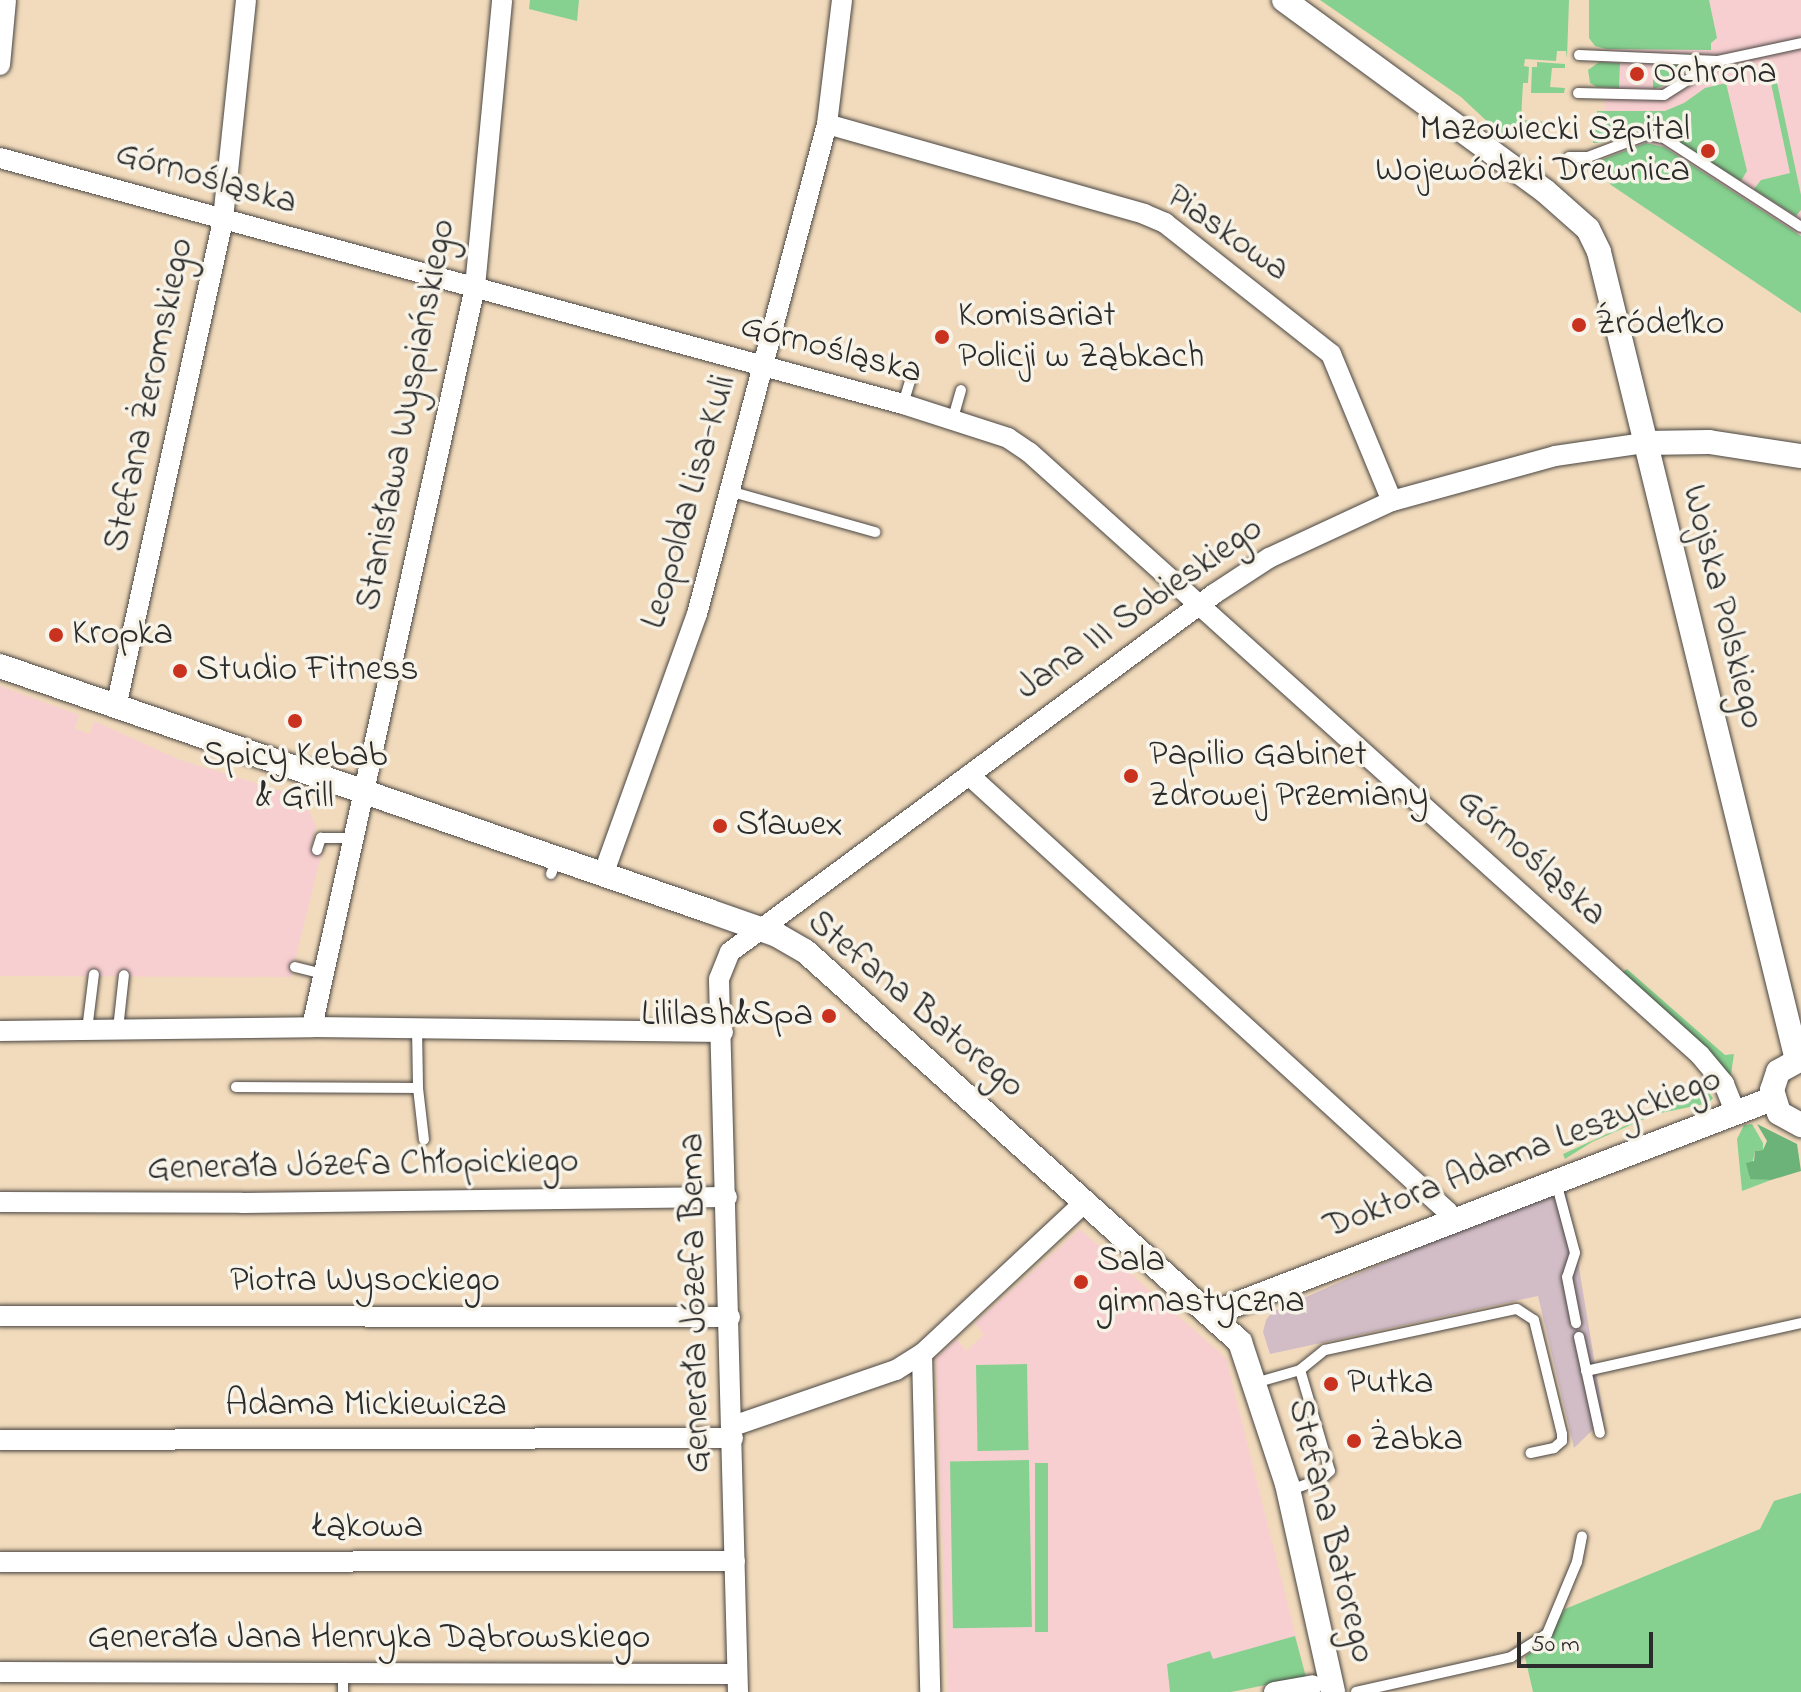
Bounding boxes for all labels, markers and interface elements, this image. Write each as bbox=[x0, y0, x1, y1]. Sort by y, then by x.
place label: Ochrona bbox=[1653, 52, 1777, 96]
marker: Ochrona bbox=[1628, 65, 1646, 83]
place label: Mazowiecki Szpital Wojewódzki Drewnica bbox=[1375, 108, 1690, 193]
street label: Górnośląska bbox=[111, 133, 301, 225]
marker: Mazowiecki Szpital Wojewódzki Drewnica bbox=[1697, 140, 1719, 162]
street label: Piaskowa bbox=[1157, 176, 1297, 292]
street label: Stanisława Wyspiańskiego bbox=[348, 216, 466, 614]
street label: Stefana Żeromskiego bbox=[96, 234, 204, 556]
place label: Komisariat Policji w Ząbkach bbox=[958, 294, 1204, 379]
place label: Źródełko bbox=[1595, 303, 1724, 347]
street label: Górnośląska bbox=[735, 305, 927, 395]
marker: Źródełko bbox=[1570, 316, 1588, 334]
marker: Komisariat Policji w Ząbkach bbox=[933, 328, 951, 346]
street label: Leopolda Lisa-Kuli bbox=[633, 370, 747, 634]
street label: Wojska Polskiego bbox=[1671, 481, 1773, 733]
street label: Jana III Sobieskiego bbox=[1008, 508, 1272, 710]
place label: Kropka bbox=[72, 613, 173, 657]
marker: Kropka bbox=[47, 626, 65, 644]
place label: Studio Fitness bbox=[196, 649, 419, 693]
marker: Studio Fitness bbox=[171, 662, 189, 680]
marker: Spicy Kebab & Grill bbox=[286, 712, 304, 730]
place label: Papilio Gabinet Zdrowej Przemiany bbox=[1149, 733, 1428, 818]
place label: Spicy Kebab & Grill bbox=[202, 734, 388, 819]
marker: Papilio Gabinet Zdrowej Przemiany bbox=[1120, 765, 1142, 787]
street label: Górnośląska bbox=[1447, 780, 1615, 936]
place label: Sławex bbox=[736, 804, 843, 848]
marker: Sławex bbox=[711, 817, 729, 835]
street label: Stefana Batorego bbox=[798, 902, 1032, 1108]
place label: Lililash&Spa bbox=[641, 994, 813, 1038]
marker: Lililash&Spa bbox=[820, 1007, 838, 1025]
street label: Doktora Adama Leszyckiego bbox=[1318, 1058, 1728, 1250]
street label: Generała Józefa Bema bbox=[671, 1133, 721, 1473]
street label: Generała Józefa Chłopickiego bbox=[147, 1141, 579, 1191]
place label: Sala gimnastyczna bbox=[1097, 1239, 1305, 1324]
street label: Piotra Wysockiego bbox=[230, 1260, 500, 1304]
marker: Sala gimnastyczna bbox=[1072, 1273, 1090, 1291]
place label: Putka bbox=[1347, 1362, 1433, 1406]
marker: Putka bbox=[1322, 1375, 1340, 1393]
street label: Adama Mickiewicza bbox=[225, 1384, 507, 1428]
street label: Stefana Batorego bbox=[1276, 1395, 1384, 1667]
place label: Żabka bbox=[1370, 1419, 1463, 1463]
marker: Żabka bbox=[1345, 1432, 1363, 1450]
street label: Łąkowa bbox=[313, 1506, 423, 1550]
scale bar bbox=[1521, 1616, 1657, 1666]
street label: Generała Jana Henryka Dąbrowskiego bbox=[87, 1617, 651, 1661]
text: 50 m bbox=[1531, 1628, 1580, 1663]

